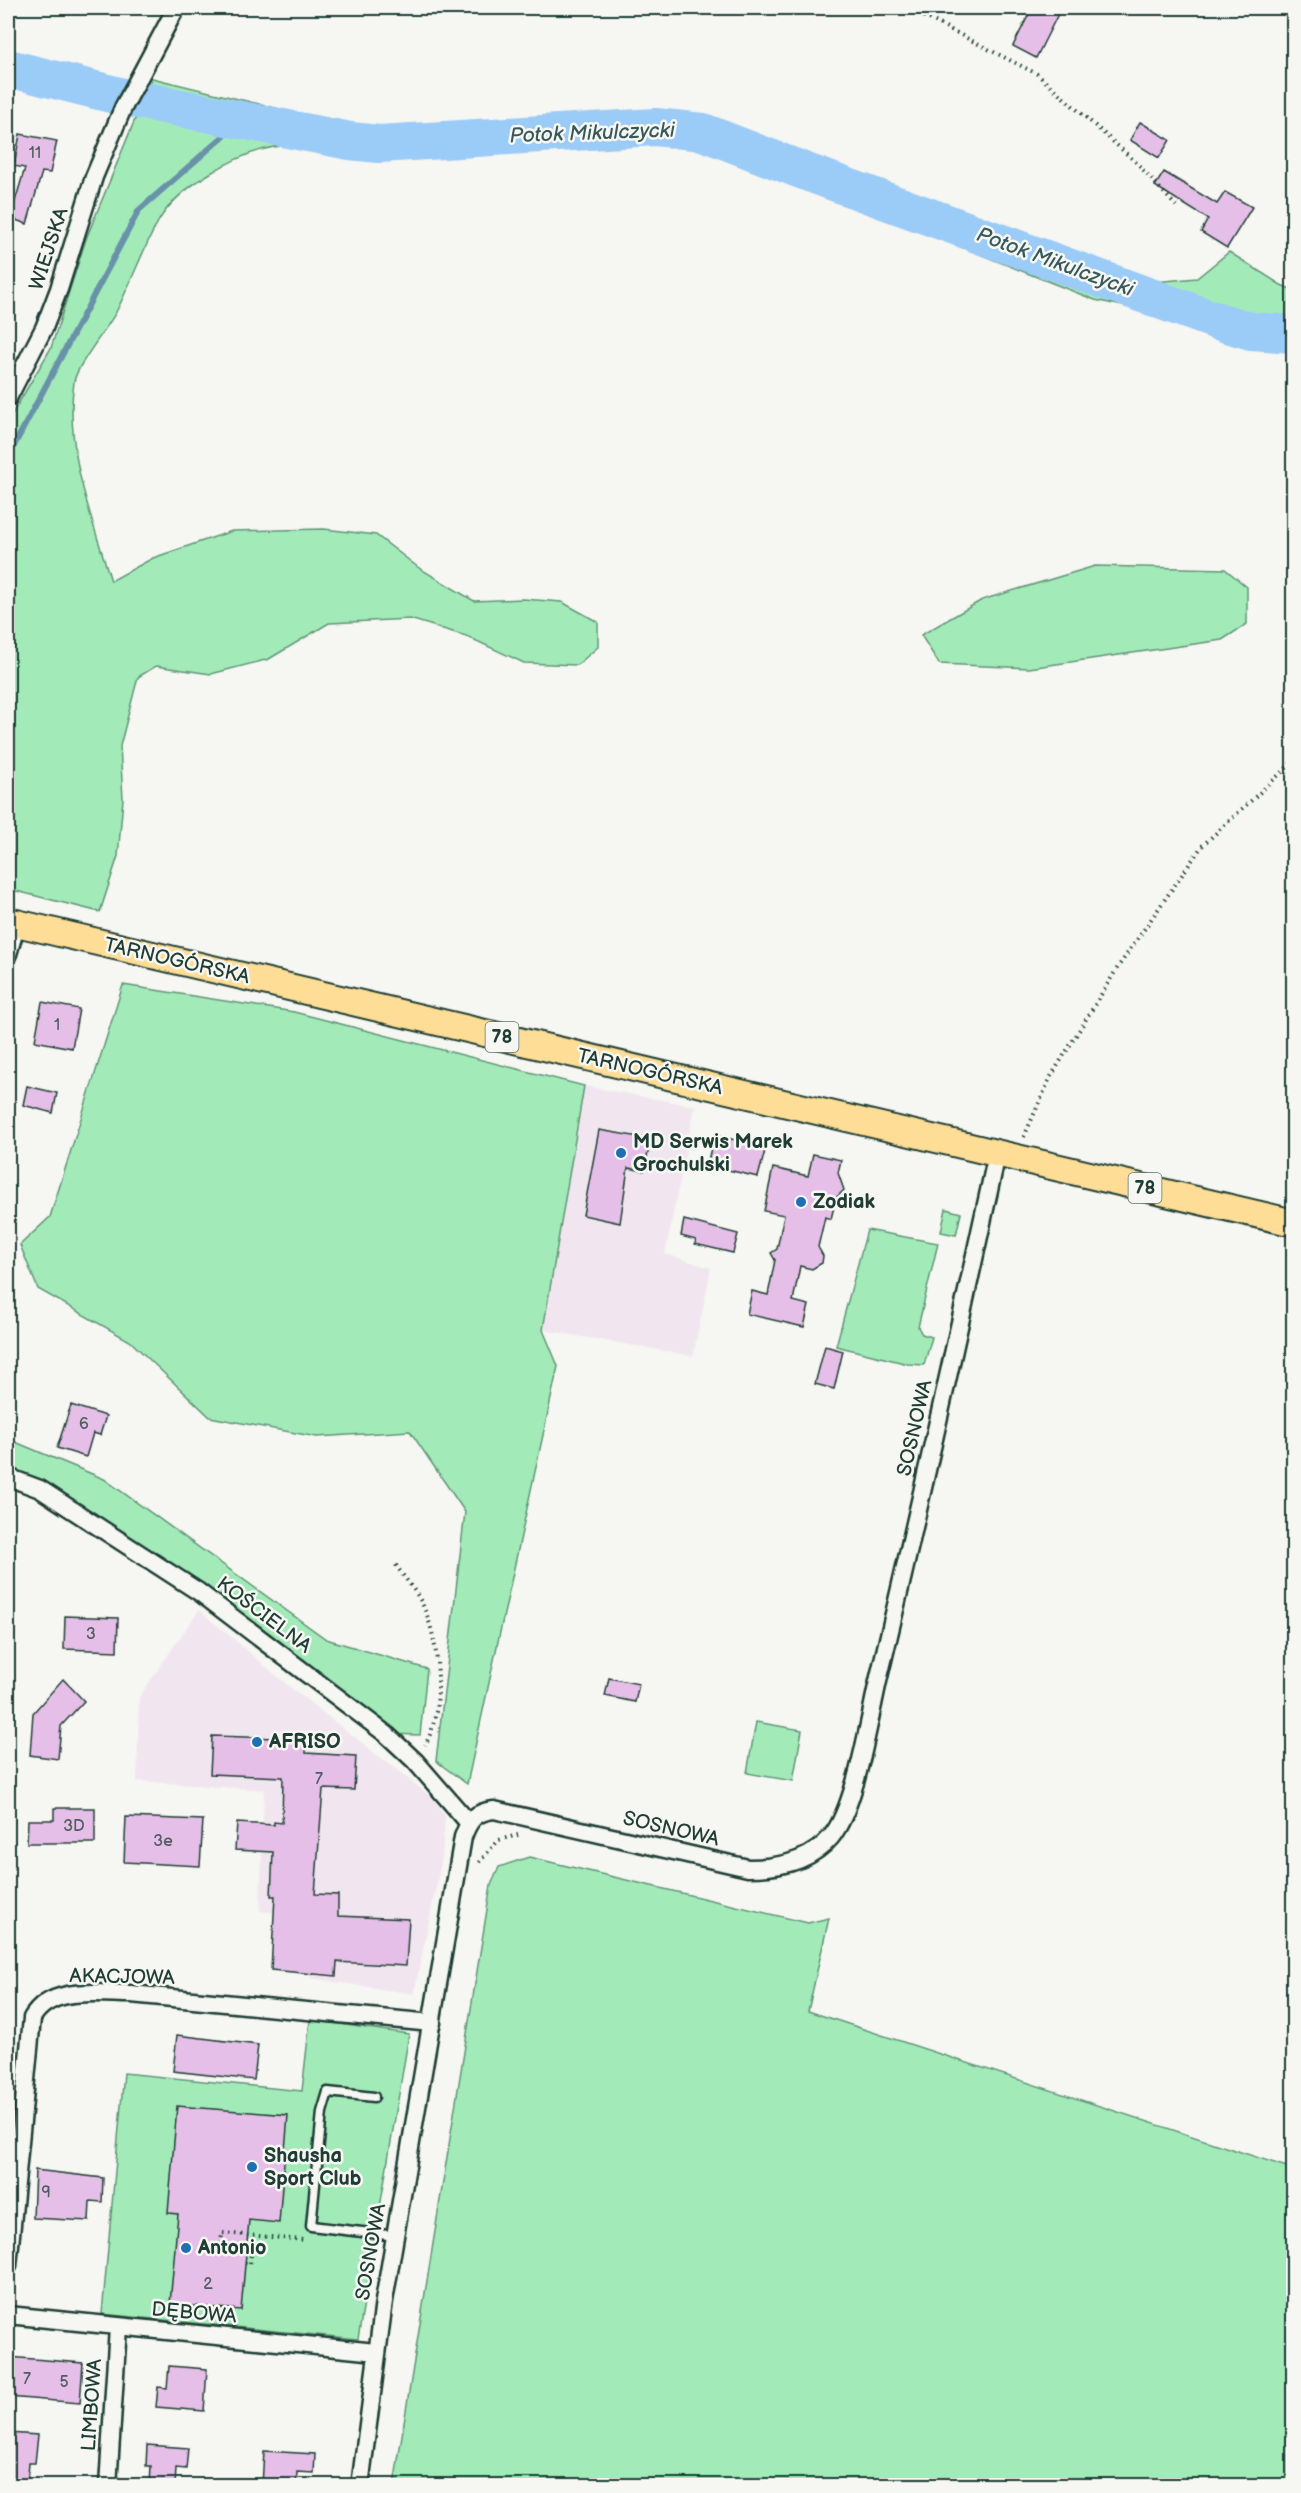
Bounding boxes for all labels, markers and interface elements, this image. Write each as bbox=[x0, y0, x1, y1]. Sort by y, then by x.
water label: Potok Mikulczycki bbox=[509, 118, 676, 148]
house number: 11 bbox=[29, 144, 41, 163]
street label: WIEJSKA bbox=[24, 204, 74, 293]
water label: Potok Mikulczycki bbox=[973, 222, 1138, 302]
street label: TARNOGÓRSKA bbox=[102, 932, 253, 990]
house number: 1 bbox=[54, 1016, 60, 1035]
road number: 78 bbox=[486, 1022, 518, 1052]
street label: TARNOGÓRSKA bbox=[575, 1043, 726, 1101]
place label: MD Serwis Marek Grochulski bbox=[633, 1130, 793, 1177]
marker: MD Serwis Marek Grochulski bbox=[614, 1146, 628, 1160]
road number: 78 bbox=[1128, 1173, 1162, 1203]
place label: Zodiak bbox=[813, 1190, 875, 1214]
marker: Zodiak bbox=[794, 1195, 808, 1209]
street label: SOSNOWA bbox=[892, 1377, 938, 1478]
house number: 6 bbox=[79, 1415, 89, 1434]
street label: KOŚCIELNA bbox=[212, 1571, 317, 1659]
house number: 3 bbox=[86, 1625, 96, 1644]
place label: AFRISO bbox=[268, 1730, 341, 1754]
marker: AFRISO bbox=[250, 1735, 264, 1749]
house number: 7 bbox=[315, 1770, 323, 1789]
street label: SOSNOWA bbox=[621, 1806, 722, 1852]
house number: 3D bbox=[63, 1817, 85, 1836]
house number: 3e bbox=[153, 1832, 173, 1851]
street label: AKACJOWA bbox=[69, 1964, 176, 1990]
place label: Shausha Sport Club bbox=[264, 2144, 362, 2191]
marker: Shausha Sport Club bbox=[245, 2160, 259, 2174]
house number: 9 bbox=[41, 2183, 51, 2202]
street label: SOSNOWA bbox=[351, 2201, 391, 2302]
place label: Antonio bbox=[197, 2236, 266, 2260]
marker: Antonio bbox=[179, 2241, 193, 2255]
house number: 2 bbox=[203, 2275, 213, 2294]
street label: DĘBOWA bbox=[151, 2297, 238, 2329]
street label: LIMBOWA bbox=[77, 2357, 107, 2452]
house number: 7 bbox=[23, 2370, 31, 2389]
house number: 5 bbox=[59, 2373, 69, 2392]

